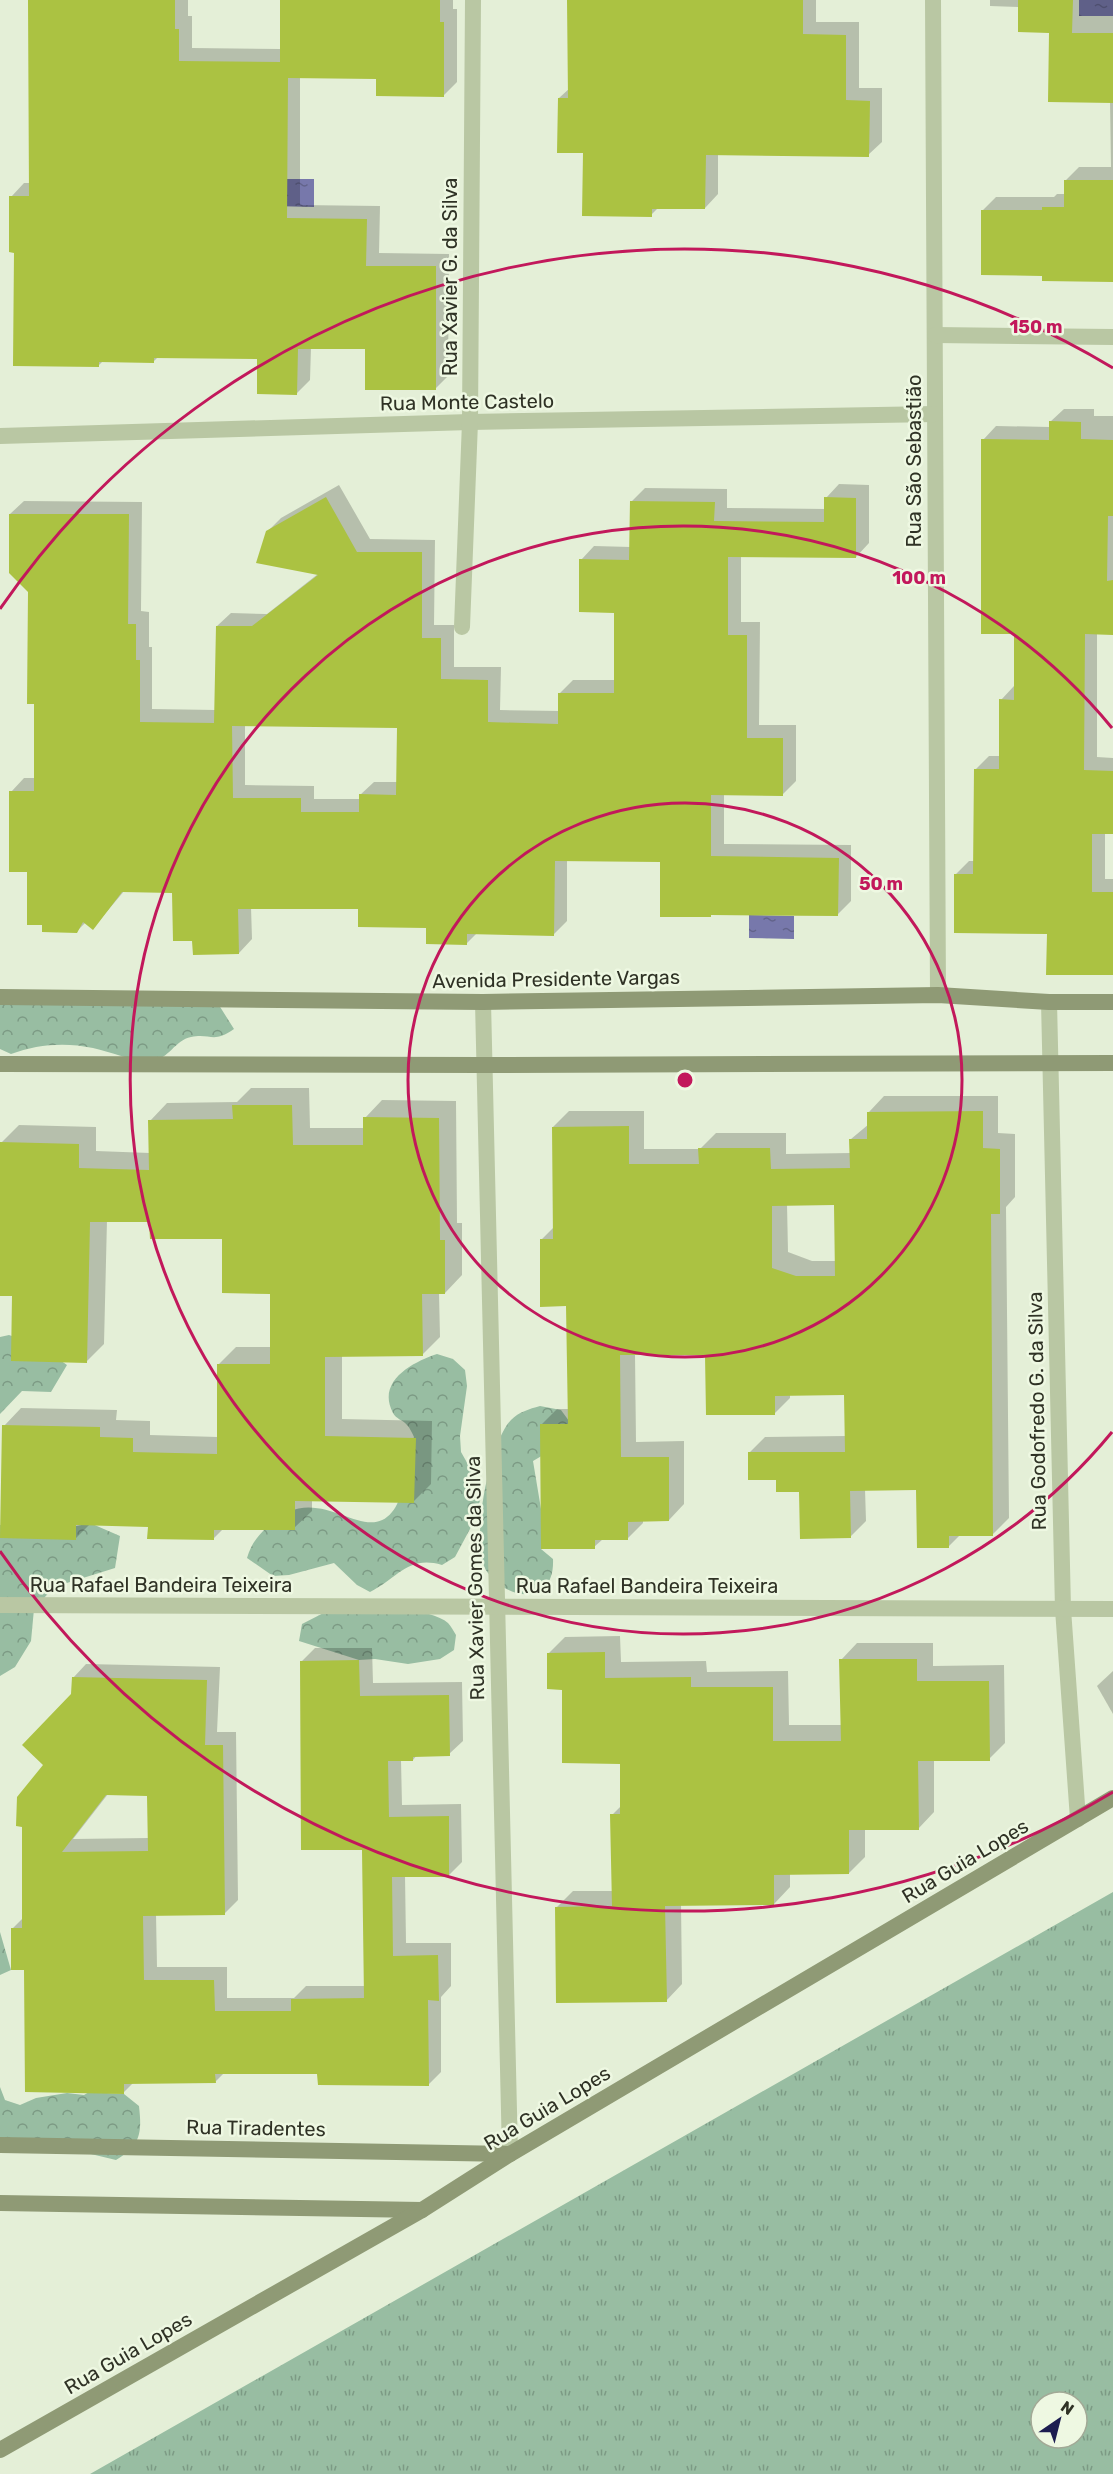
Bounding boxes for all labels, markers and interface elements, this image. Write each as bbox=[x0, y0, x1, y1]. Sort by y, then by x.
street label: Rua Xavier G. da Silva bbox=[438, 178, 462, 376]
text: 150 m bbox=[1009, 316, 1063, 338]
street label: Rua São Sebastião bbox=[902, 375, 926, 547]
street label: Rua Monte Castelo bbox=[380, 388, 554, 416]
text: 100 m bbox=[892, 567, 946, 589]
text: 50 m bbox=[859, 873, 903, 895]
street label: Avenida Presidente Vargas bbox=[432, 965, 680, 993]
centre of rings bbox=[675, 1070, 695, 1090]
street label: Rua Godofredo G. da Silva bbox=[1023, 1291, 1051, 1531]
street label: Rua Xavier Gomes da Silva bbox=[461, 1456, 489, 1700]
street label: Rua Rafael Bandeira Teixeira bbox=[30, 1573, 292, 1597]
street label: Rua Rafael Bandeira Teixeira bbox=[516, 1574, 778, 1598]
street label: Rua Guia Lopes bbox=[897, 1814, 1033, 1908]
street label: Rua Guia Lopes bbox=[479, 2061, 615, 2155]
street label: Rua Tiradentes bbox=[186, 2115, 326, 2141]
street label: Rua Guia Lopes bbox=[60, 2307, 196, 2399]
north arrow bbox=[1029, 2390, 1089, 2450]
text: N bbox=[1057, 2397, 1077, 2419]

